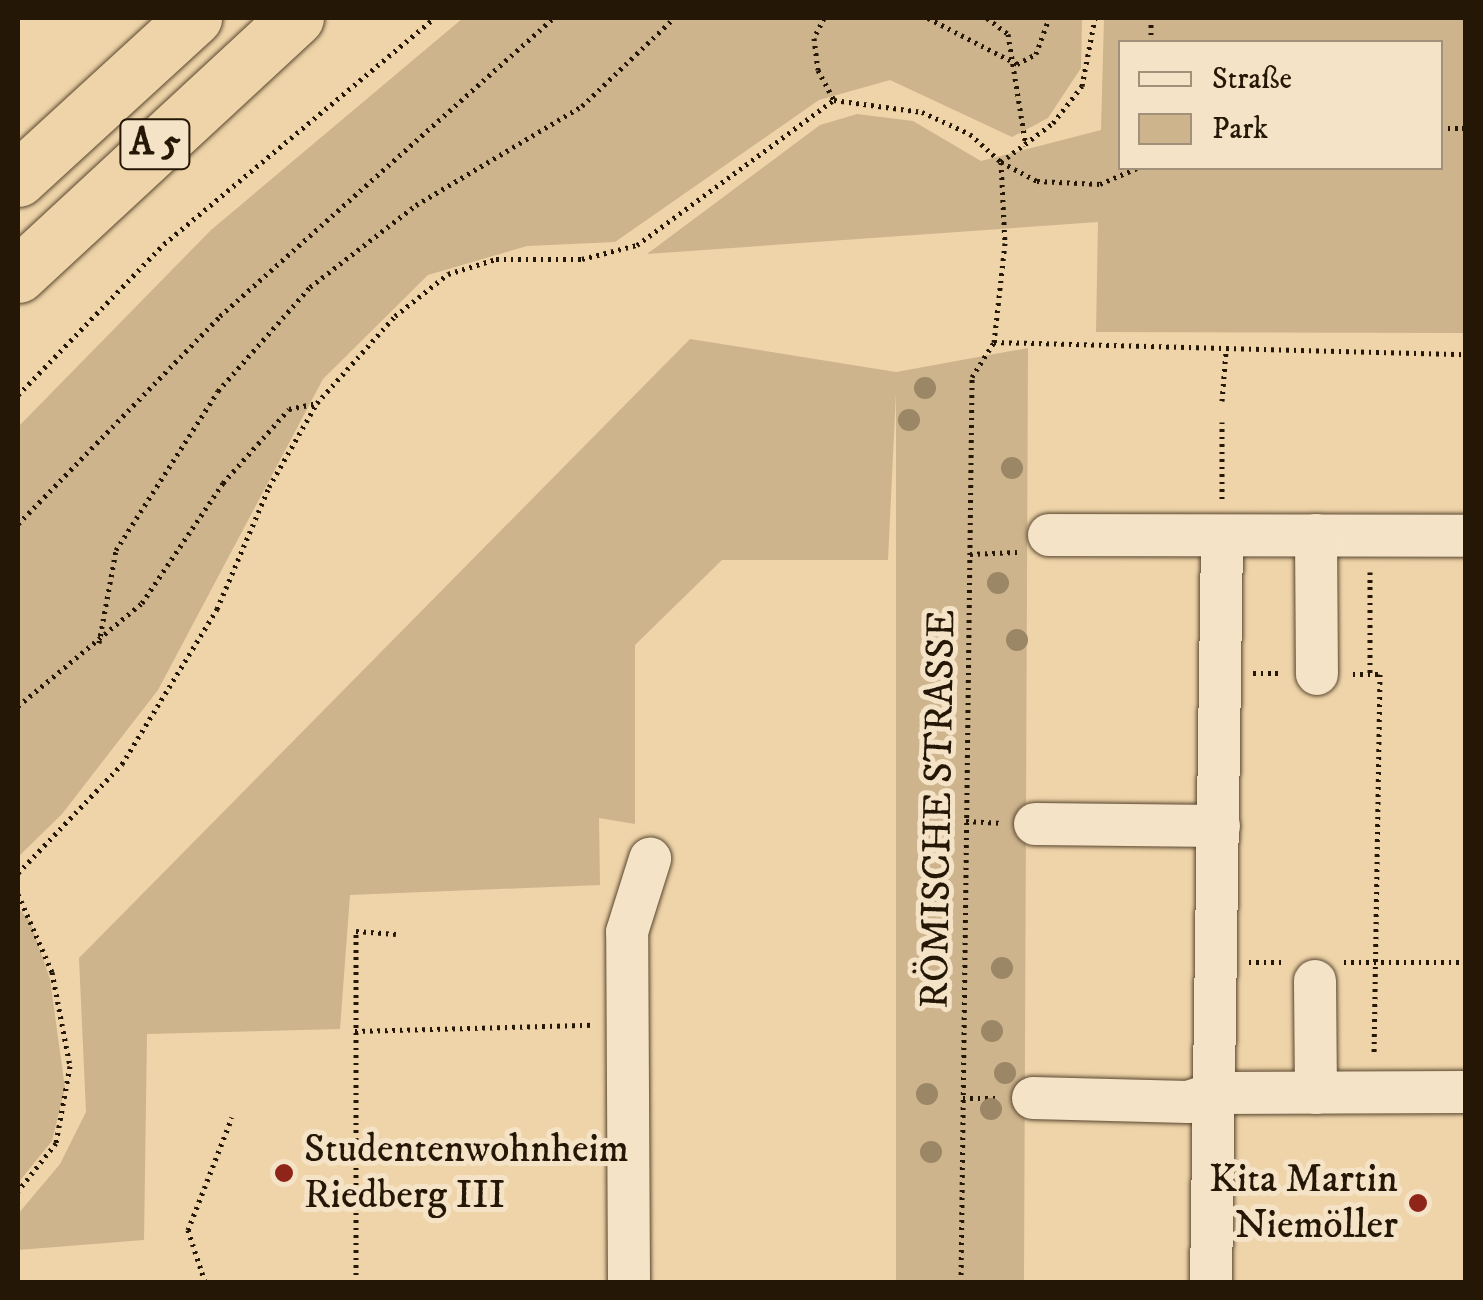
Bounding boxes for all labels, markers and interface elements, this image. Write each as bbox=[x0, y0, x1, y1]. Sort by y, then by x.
legend bbox=[1118, 40, 1443, 170]
text: Straße bbox=[1212, 61, 1292, 98]
road number: A 5 bbox=[118, 111, 192, 177]
text: Park bbox=[1212, 111, 1268, 148]
street label: RÖMISCHE STRASSE bbox=[912, 609, 966, 1009]
place label: Studentenwohnheim Riedberg III bbox=[304, 1126, 629, 1220]
place label: Kita Martin Niemöller bbox=[1209, 1156, 1398, 1250]
marker: Studentenwohnheim Riedberg III bbox=[273, 1162, 295, 1184]
marker: Kita Martin Niemöller bbox=[1407, 1192, 1429, 1214]

